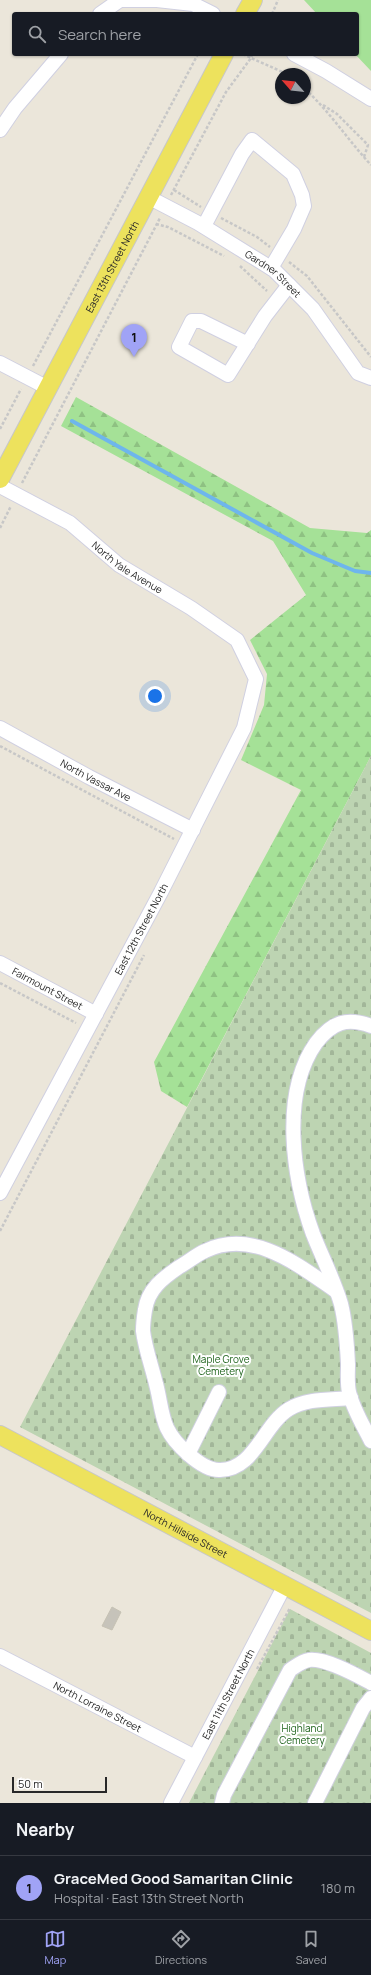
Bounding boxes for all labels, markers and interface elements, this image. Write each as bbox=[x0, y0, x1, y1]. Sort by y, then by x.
search box bbox=[12, 12, 359, 56]
icon: search bbox=[26, 23, 48, 45]
text: Search here bbox=[58, 24, 141, 45]
north arrow bbox=[275, 68, 311, 104]
street label: East 13th Street North bbox=[82, 218, 142, 315]
street label: Gardner Street bbox=[242, 247, 304, 300]
pin: 1 bbox=[121, 324, 147, 357]
street label: North Yale Avenue bbox=[89, 538, 166, 597]
your location bbox=[145, 686, 165, 706]
street label: North Vassar Ave bbox=[58, 756, 134, 804]
street label: East 12th Street North bbox=[111, 881, 171, 977]
street label: Fairmount Street bbox=[10, 964, 85, 1013]
park label: Maple Grove Cemetery bbox=[192, 1352, 250, 1378]
street label: North Hillside Street bbox=[141, 1505, 230, 1561]
street label: East 11th Street North bbox=[199, 1646, 257, 1742]
street label: North Lorraine Street bbox=[51, 1678, 144, 1735]
park label: Highland Cemetery bbox=[279, 1721, 326, 1747]
scale bar bbox=[12, 1775, 107, 1794]
text: 50 m bbox=[18, 1776, 43, 1791]
text: Nearby bbox=[16, 1818, 74, 1841]
text: GraceMed Good Samaritan Clinic bbox=[54, 1868, 293, 1889]
text: 1 bbox=[26, 1879, 32, 1897]
text: 180 m bbox=[321, 1879, 355, 1897]
text: Hospital · East 13th Street North bbox=[54, 1889, 244, 1907]
tab: Map bbox=[44, 1928, 66, 1967]
tab: Directions bbox=[155, 1928, 207, 1967]
tab: Saved bbox=[296, 1928, 327, 1967]

